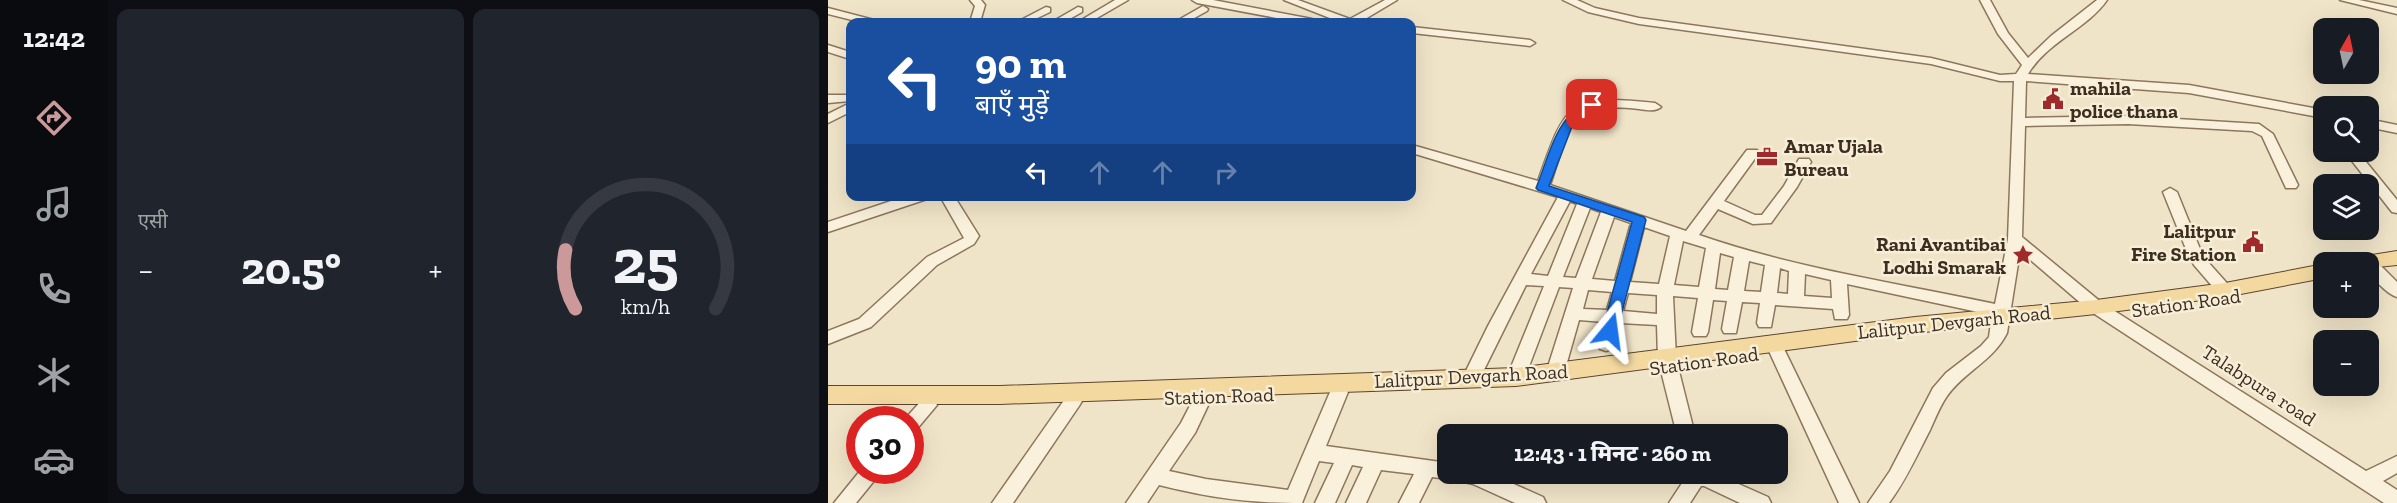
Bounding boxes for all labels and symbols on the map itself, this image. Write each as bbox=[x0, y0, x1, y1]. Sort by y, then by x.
north arrow bbox=[2313, 18, 2379, 84]
place label: mahila police thana bbox=[2070, 76, 2178, 123]
pin bbox=[1566, 79, 1617, 130]
public building icon: mahila police thana bbox=[2041, 87, 2065, 111]
place label: Amar Ujala Bureau bbox=[1784, 134, 1883, 181]
office icon: Amar Ujala Bureau bbox=[1755, 145, 1779, 169]
place label: Lalitpur Fire Station bbox=[2131, 219, 2236, 266]
public building icon: Lalitpur Fire Station bbox=[2241, 230, 2265, 254]
place label: Rani Avantibai Lodhi Smarak bbox=[1876, 232, 2006, 279]
place icon: Rani Avantibai Lodhi Smarak bbox=[2011, 243, 2035, 267]
street label: Station Road bbox=[2130, 283, 2242, 323]
position arrow bbox=[1578, 299, 1642, 363]
street label: Lalitpur Devgarh Road bbox=[1856, 300, 2052, 344]
street label: Talabpura road bbox=[2197, 339, 2321, 431]
street label: Station Road bbox=[1648, 341, 1760, 381]
street label: Lalitpur Devgarh Road bbox=[1373, 359, 1569, 393]
street label: Station Road bbox=[1164, 382, 1274, 410]
speed limit sign: 30 bbox=[846, 406, 924, 484]

